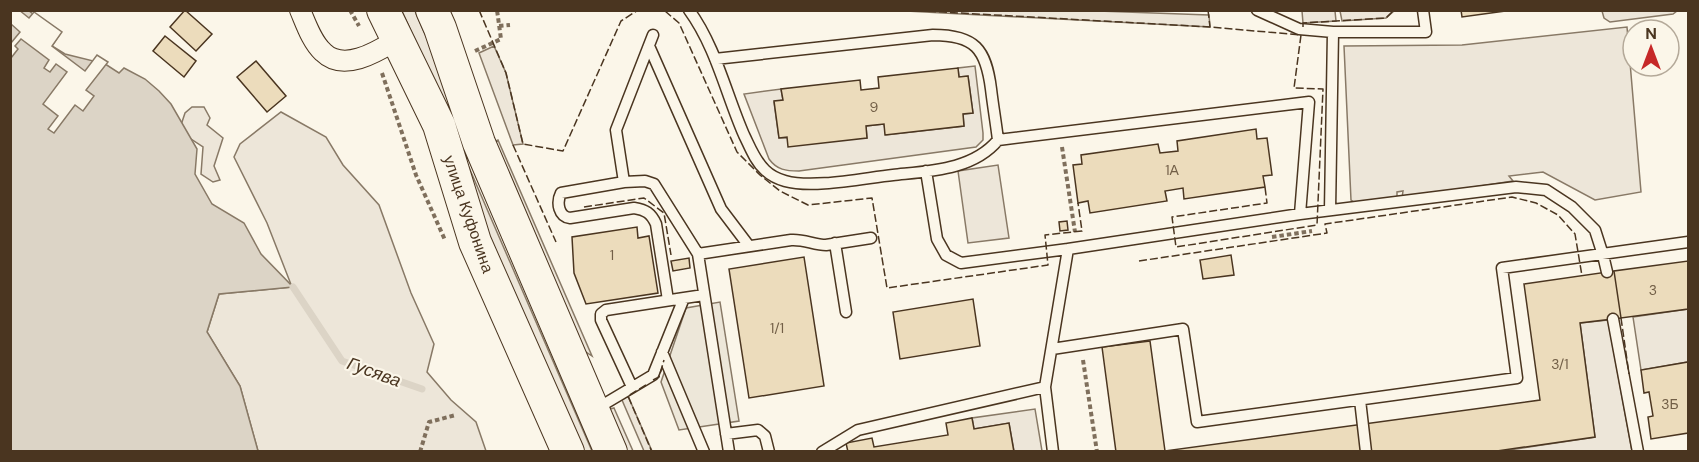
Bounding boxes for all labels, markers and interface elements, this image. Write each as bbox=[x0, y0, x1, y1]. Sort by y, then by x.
north arrow bbox=[1621, 18, 1681, 78]
text: N bbox=[1645, 23, 1657, 44]
house number: 9 bbox=[870, 98, 879, 116]
street label: улица Куфонина bbox=[439, 153, 499, 276]
house number: 1А bbox=[1165, 161, 1180, 179]
house number: 1 bbox=[610, 246, 614, 264]
house number: 3 bbox=[1649, 281, 1657, 299]
house number: 1/1 bbox=[770, 319, 784, 337]
water label: Гусява bbox=[344, 351, 404, 393]
house number: 3/1 bbox=[1551, 355, 1569, 373]
house number: 3Б bbox=[1661, 395, 1679, 413]

